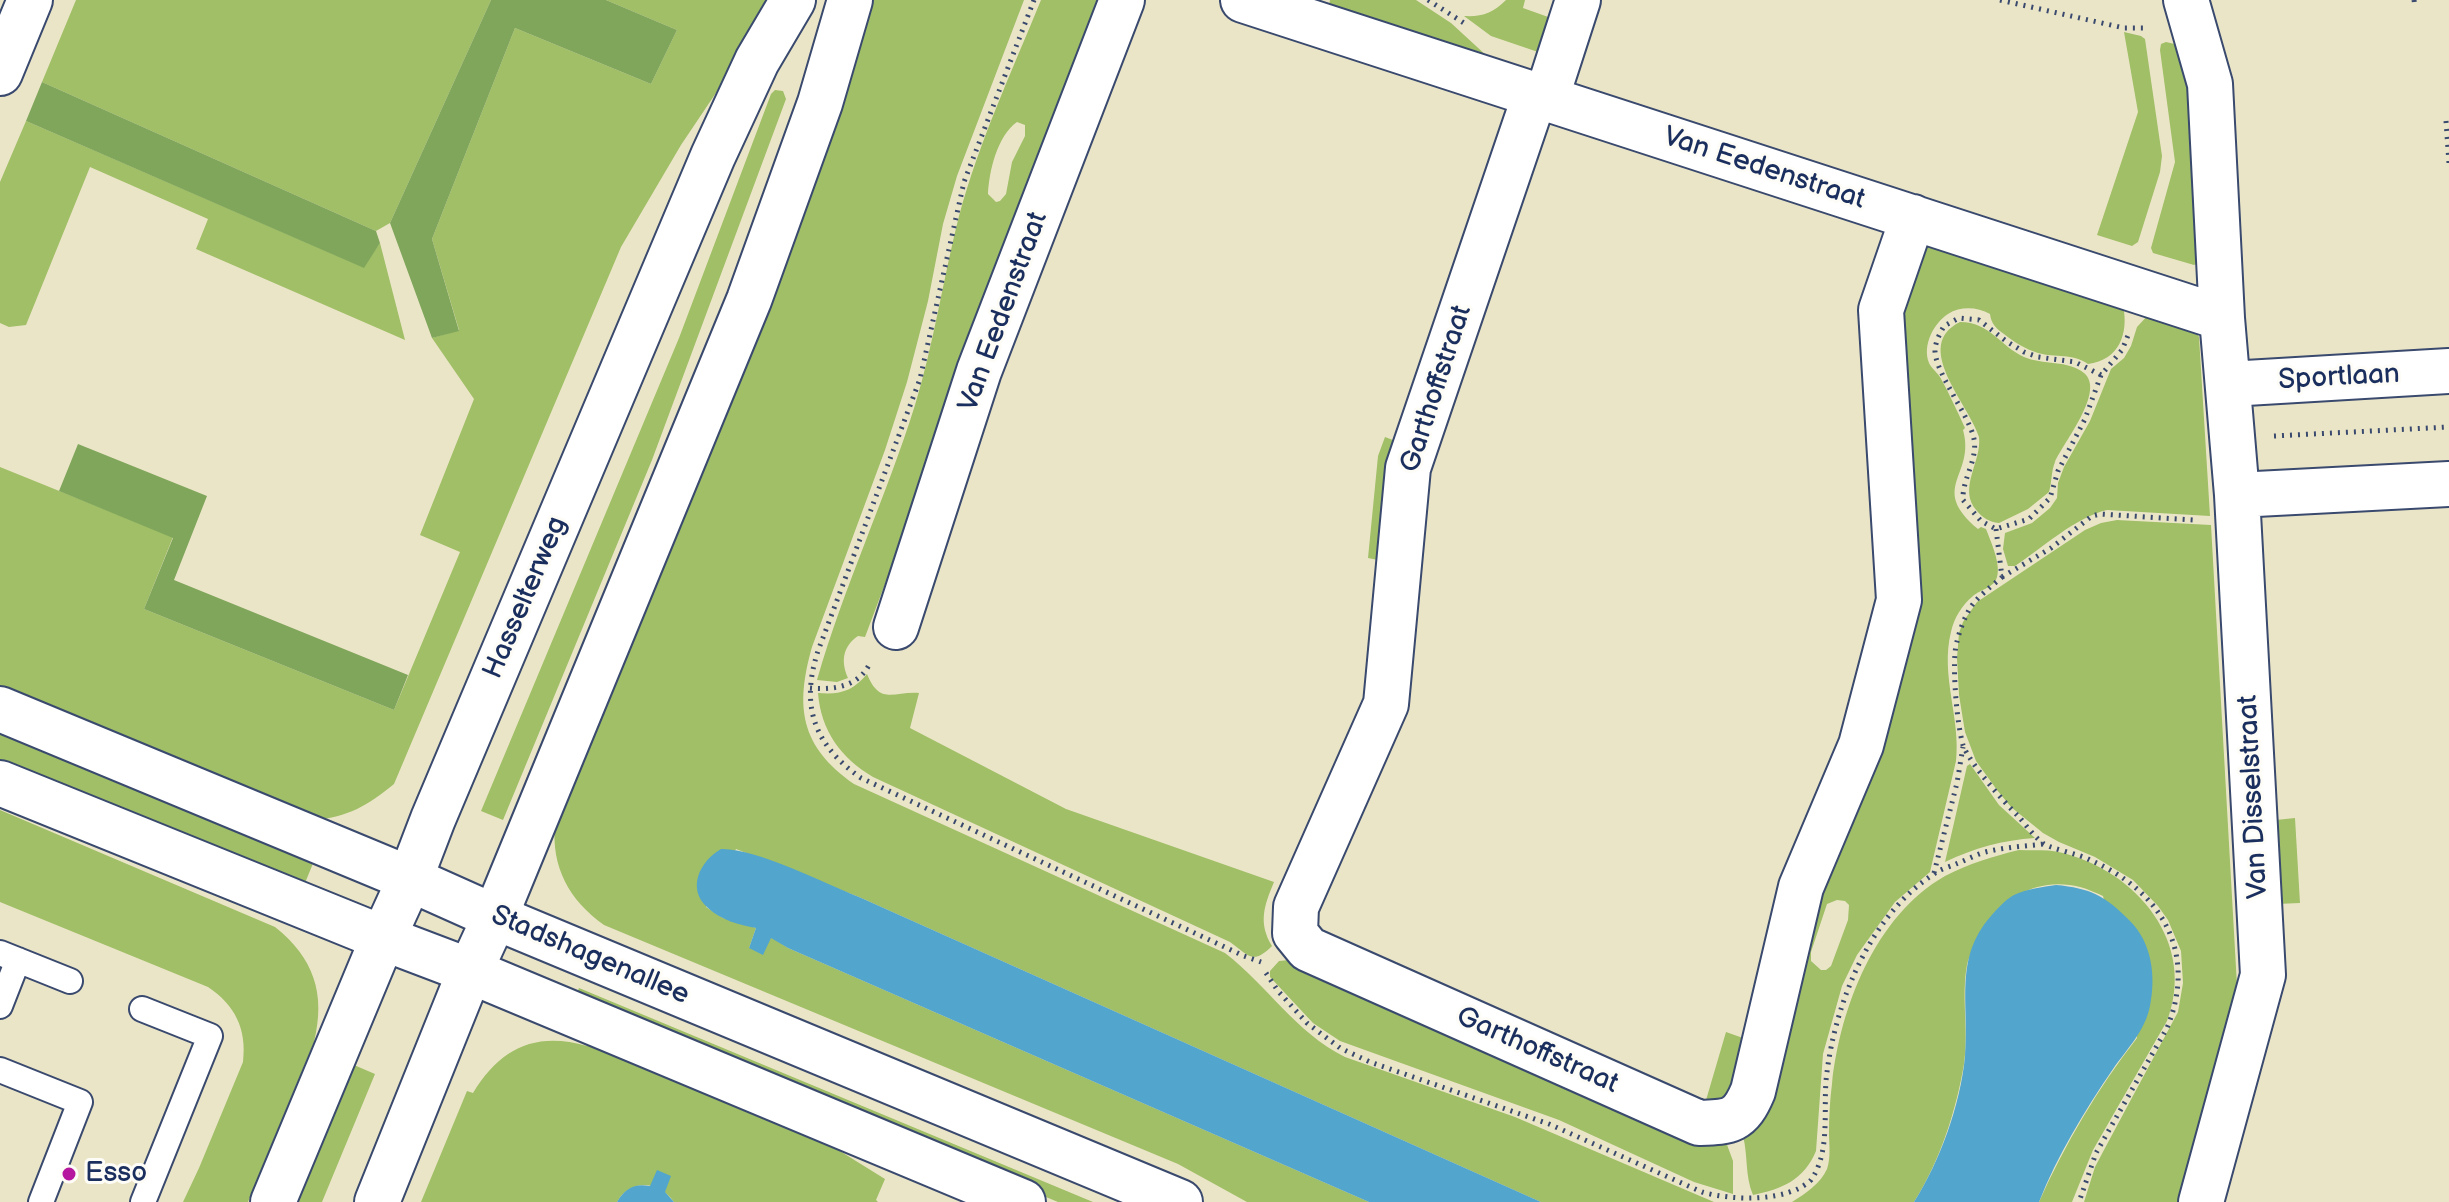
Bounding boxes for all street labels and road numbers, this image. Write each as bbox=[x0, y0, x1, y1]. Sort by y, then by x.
street label: Van Eedenstraat bbox=[1659, 121, 1869, 217]
street label: Van Eedenstraat bbox=[952, 208, 1056, 416]
street label: Garthoffstraat bbox=[1394, 301, 1480, 477]
street label: Sportlaan bbox=[2277, 358, 2401, 398]
street label: Hasselterweg bbox=[477, 512, 575, 684]
street label: Van Disselstraat bbox=[2232, 694, 2276, 900]
street label: Stadshagenallee bbox=[486, 899, 694, 1013]
street label: Garthoffstraat bbox=[1451, 1000, 1623, 1102]

